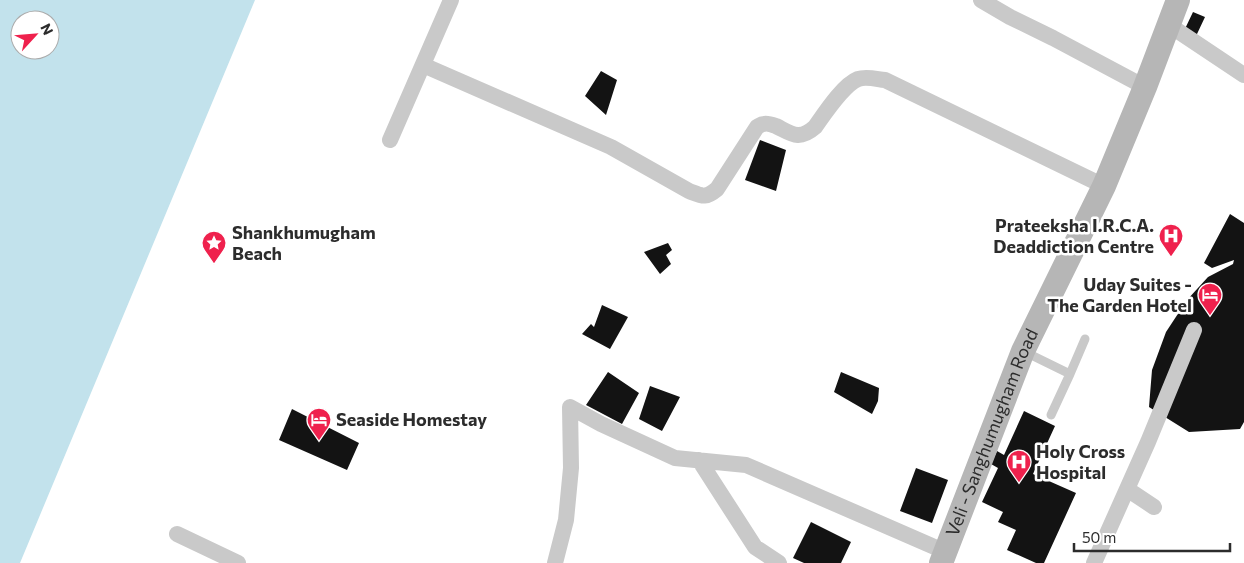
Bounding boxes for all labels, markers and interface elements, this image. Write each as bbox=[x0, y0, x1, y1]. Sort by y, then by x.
north arrow bbox=[10, 10, 60, 60]
text: N bbox=[37, 21, 57, 38]
place label: Prateeksha I.R.C.A. Deaddiction Centre bbox=[993, 214, 1154, 257]
place label: Shankhumugham Beach bbox=[232, 221, 376, 264]
hospital icon: Prateeksha I.R.C.A. Deaddiction Centre bbox=[1158, 223, 1184, 257]
place icon: Shankhumugham Beach bbox=[201, 230, 227, 264]
place label: Uday Suites - The Garden Hotel bbox=[1047, 273, 1192, 316]
hotel icon: Uday Suites - The Garden Hotel bbox=[1197, 282, 1223, 316]
street label: Veli - Sanghumugham Road bbox=[940, 325, 1042, 539]
hotel icon: Seaside Homestay bbox=[306, 407, 332, 441]
place label: Seaside Homestay bbox=[336, 408, 487, 430]
place label: Holy Cross Hospital bbox=[1036, 440, 1125, 483]
hospital icon: Holy Cross Hospital bbox=[1006, 449, 1032, 483]
scale bar bbox=[1074, 520, 1230, 552]
text: 50 m bbox=[1082, 528, 1116, 546]

